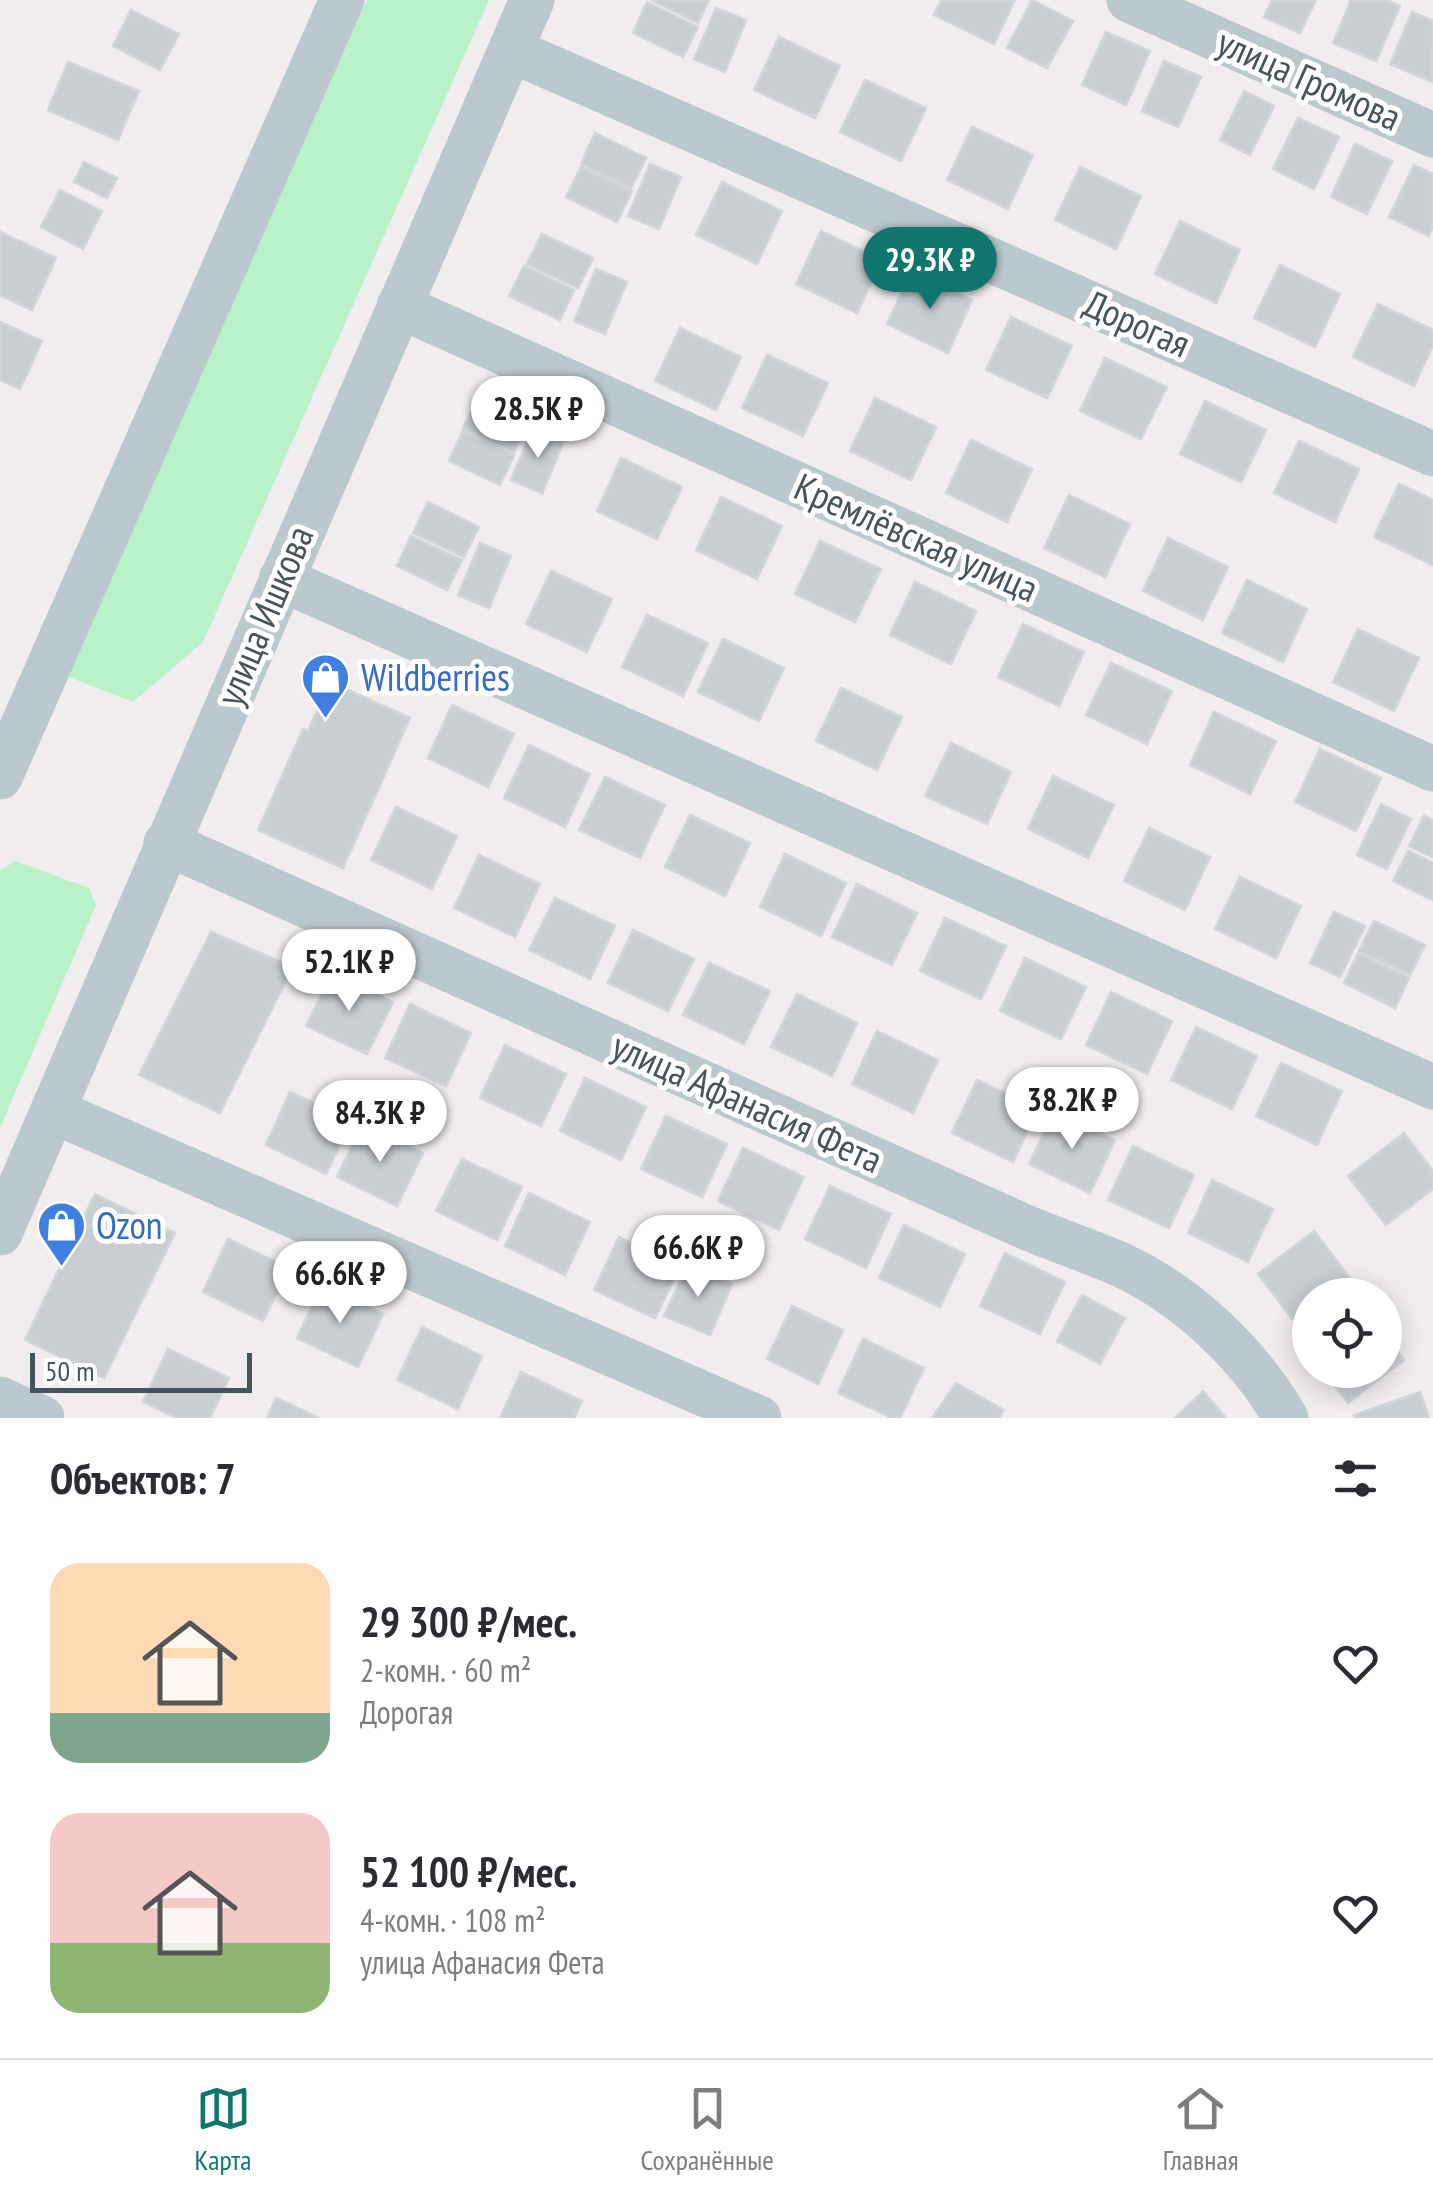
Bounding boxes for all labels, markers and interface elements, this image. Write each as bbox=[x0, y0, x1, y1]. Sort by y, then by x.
street label: улица Громова bbox=[1210, 16, 1409, 141]
pin: 29.3K ₽ bbox=[838, 227, 1022, 312]
text: 29.3K ₽ bbox=[885, 238, 975, 280]
street label: Дорогая bbox=[1077, 278, 1198, 367]
pin: 28.5K ₽ bbox=[446, 376, 630, 461]
text: 28.5K ₽ bbox=[493, 387, 583, 429]
street label: Кремлёвская улица bbox=[787, 461, 1046, 612]
street label: улица Ишкова bbox=[204, 518, 323, 713]
shop icon: Wildberries bbox=[300, 652, 352, 720]
place label: Wildberries bbox=[361, 652, 510, 701]
pin: 52.1K ₽ bbox=[257, 929, 441, 1014]
text: 52.1K ₽ bbox=[304, 940, 394, 982]
street label: улица Афанасия Фета bbox=[605, 1020, 890, 1183]
pin: 38.2K ₽ bbox=[980, 1067, 1164, 1152]
text: 38.2K ₽ bbox=[1027, 1078, 1117, 1120]
pin: 84.3K ₽ bbox=[288, 1080, 472, 1165]
text: 84.3K ₽ bbox=[335, 1091, 425, 1133]
shop icon: Ozon bbox=[35, 1200, 87, 1268]
place label: Ozon bbox=[96, 1200, 163, 1249]
pin: 66.6K ₽ bbox=[606, 1215, 790, 1300]
text: 66.6K ₽ bbox=[653, 1226, 743, 1268]
pin: 66.6K ₽ bbox=[248, 1241, 432, 1326]
text: 66.6K ₽ bbox=[295, 1252, 385, 1294]
map controls bbox=[1292, 1278, 1402, 1388]
button: locate bbox=[1292, 1278, 1402, 1388]
scale bar bbox=[30, 1348, 252, 1392]
text: 50 m bbox=[45, 1352, 94, 1389]
text: Объектов: 7 bbox=[50, 1451, 236, 1506]
icon: filters bbox=[1328, 1451, 1383, 1506]
text: 29 300 ₽/мес. bbox=[360, 1594, 577, 1649]
icon: home bbox=[130, 1603, 250, 1723]
icon: heart bbox=[1328, 1636, 1383, 1691]
text: 2-комн. · 60 m² bbox=[360, 1649, 531, 1691]
text: Дорогая bbox=[360, 1691, 453, 1733]
text: 52 100 ₽/мес. bbox=[360, 1844, 577, 1899]
icon: home bbox=[130, 1853, 250, 1973]
icon: heart bbox=[1328, 1886, 1383, 1941]
text: 4-комн. · 108 m² bbox=[360, 1899, 546, 1941]
text: улица Афанасия Фета bbox=[360, 1941, 605, 1983]
tab: Карта bbox=[195, 2081, 252, 2178]
tab: Сохранённые bbox=[641, 2081, 774, 2178]
tab: Главная bbox=[1163, 2081, 1239, 2178]

